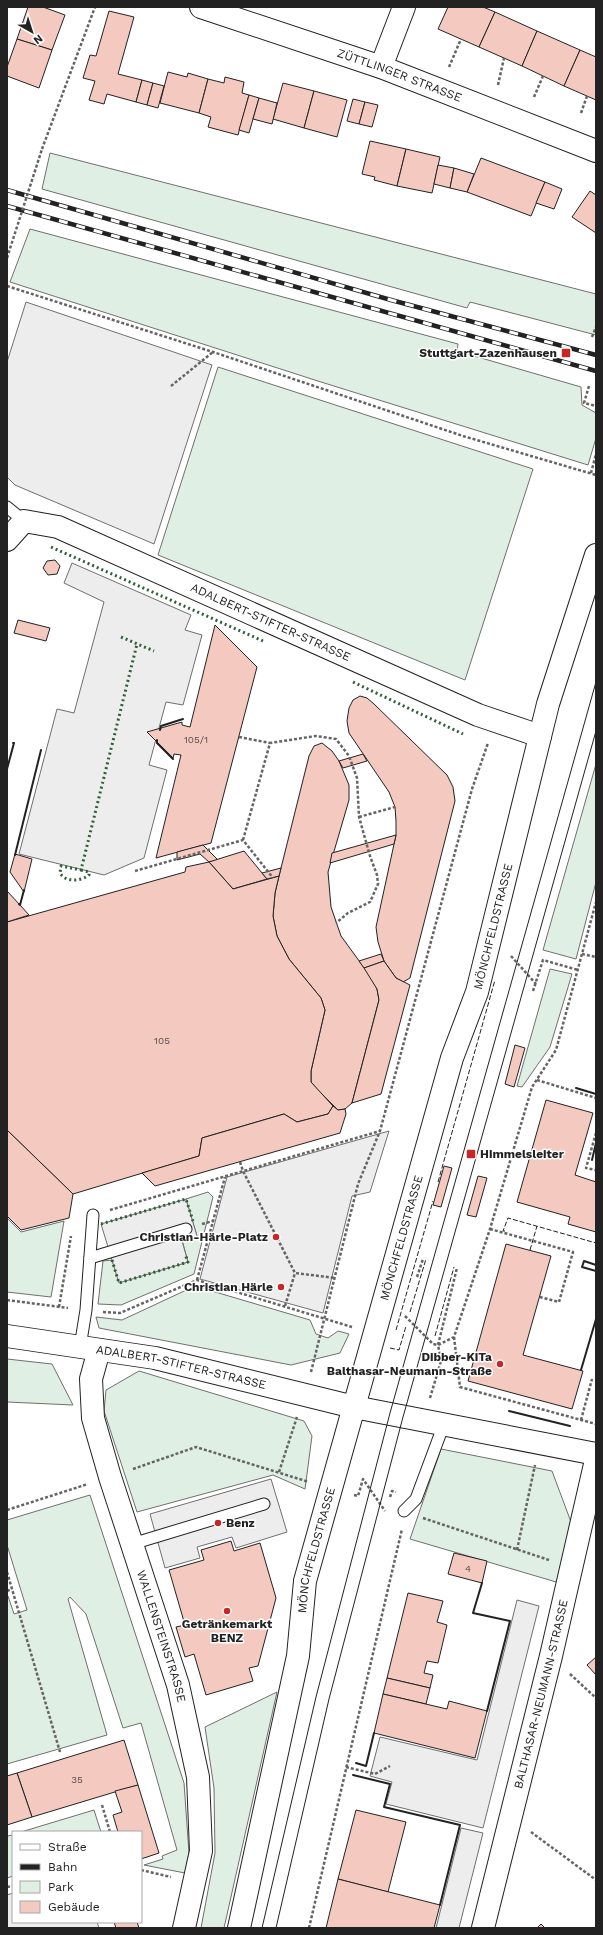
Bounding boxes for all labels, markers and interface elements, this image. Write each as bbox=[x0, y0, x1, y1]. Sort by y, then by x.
north arrow bbox=[12, 12, 52, 52]
text: N bbox=[31, 32, 45, 47]
street label: ZÜTTLINGER STRASSE bbox=[335, 46, 464, 105]
place label: Stuttgart-Zazenhausen bbox=[419, 346, 557, 360]
marker: Stuttgart-Zazenhausen bbox=[560, 347, 572, 359]
street label: ADALBERT-STIFTER-STRASSE bbox=[188, 580, 353, 664]
house number: 105/1 bbox=[184, 734, 208, 745]
street label: MÖNCHFELDSTRASSE bbox=[471, 862, 516, 991]
house number: 105 bbox=[154, 1035, 170, 1046]
place label: Himmelsleiter bbox=[480, 1147, 565, 1161]
marker: Himmelsleiter bbox=[465, 1148, 477, 1160]
street label: MÖNCHFELDSTRASSE bbox=[377, 1173, 426, 1302]
place label: Christian-Härle-Platz bbox=[140, 1230, 268, 1244]
marker: Christian-Härle-Platz bbox=[271, 1232, 281, 1242]
place label: Christian Härle bbox=[184, 1280, 273, 1294]
marker: Christian Härle bbox=[276, 1282, 286, 1292]
street label: ADALBERT-STIFTER-STRASSE bbox=[95, 1342, 268, 1392]
place label: Dibber-KiTa Balthasar-Neumann-Straße bbox=[327, 1350, 492, 1378]
marker: Dibber-KiTa Balthasar-Neumann-Straße bbox=[495, 1359, 505, 1369]
street label: MÖNCHFELDSTRASSE bbox=[295, 1485, 338, 1614]
place label: Benz bbox=[226, 1516, 255, 1530]
marker: Benz bbox=[213, 1518, 223, 1528]
house number: 4 bbox=[465, 1563, 471, 1574]
street label: WALLENSTEINSTRASSE bbox=[134, 1568, 189, 1704]
street label: BALTHASAR-NEUMANN-STRASSE bbox=[511, 1598, 571, 1790]
marker: Getränkemarkt BENZ bbox=[222, 1606, 232, 1616]
place label: Getränkemarkt BENZ bbox=[182, 1617, 273, 1645]
house number: 35 bbox=[71, 1774, 83, 1785]
legend bbox=[12, 1831, 142, 1923]
text: Straße bbox=[48, 1840, 87, 1854]
text: Bahn bbox=[48, 1860, 77, 1874]
text: Park bbox=[48, 1880, 74, 1894]
text: Gebäude bbox=[48, 1900, 100, 1914]

